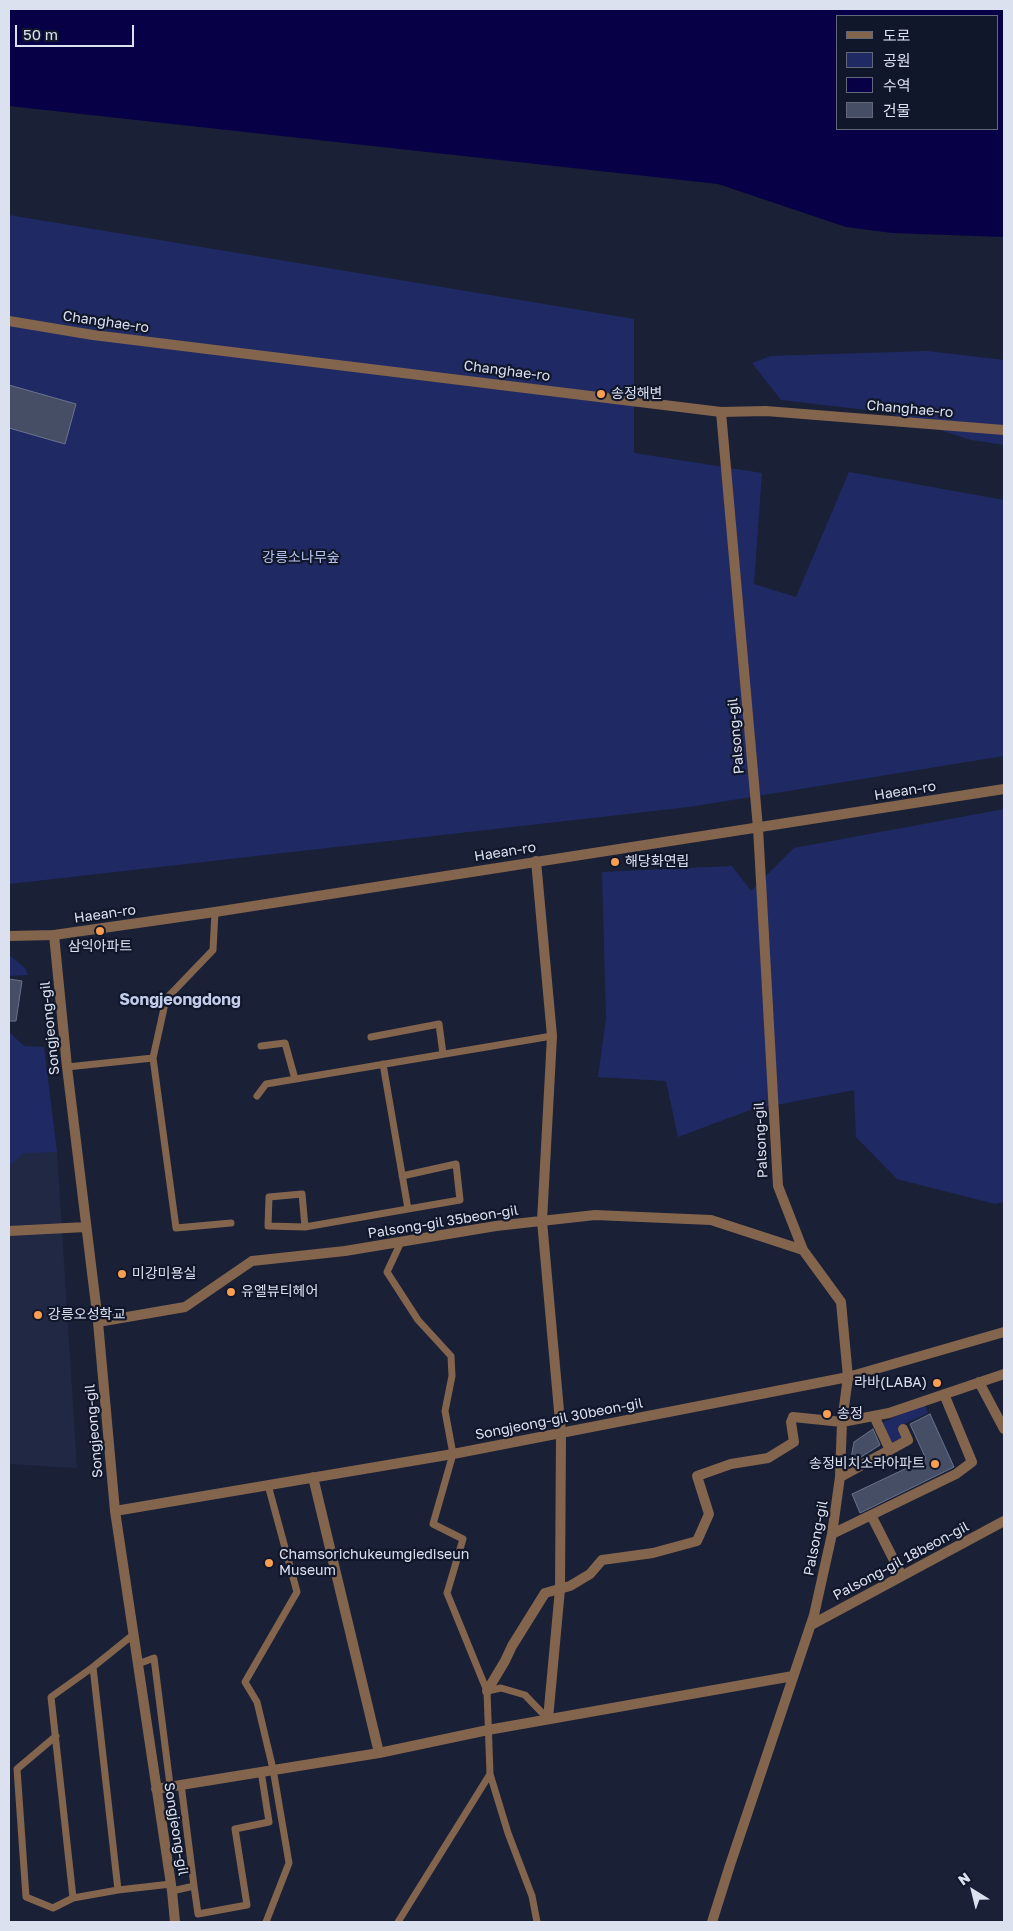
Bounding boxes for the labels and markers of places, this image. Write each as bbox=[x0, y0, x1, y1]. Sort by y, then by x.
place label: 송정해변 bbox=[611, 386, 663, 402]
marker: 송정해변 bbox=[595, 388, 607, 400]
place label: 해당화연립 bbox=[625, 854, 689, 870]
marker: 해당화연립 bbox=[609, 856, 621, 868]
marker: 삼익아파트 bbox=[94, 925, 106, 937]
place label: 삼익아파트 bbox=[68, 939, 132, 955]
place label: 미강미용실 bbox=[132, 1266, 196, 1282]
marker: 미강미용실 bbox=[116, 1268, 128, 1280]
place label: 유엘뷰티헤어 bbox=[241, 1284, 318, 1300]
marker: 유엘뷰티헤어 bbox=[225, 1286, 237, 1298]
place label: 강릉오성학교 bbox=[48, 1307, 125, 1323]
marker: 강릉오성학교 bbox=[32, 1309, 44, 1321]
place label: 라바(LABA) bbox=[854, 1375, 927, 1391]
marker: 라바(LABA) bbox=[931, 1377, 943, 1389]
place label: 송정 bbox=[837, 1406, 863, 1422]
marker: 송정 bbox=[821, 1408, 833, 1420]
place label: 송정비치소라아파트 bbox=[809, 1456, 925, 1472]
marker: 송정비치소라아파트 bbox=[929, 1458, 941, 1470]
place label: Chamsorichukeumgiediseun Museum bbox=[279, 1547, 469, 1580]
marker: Chamsorichukeumgiediseun Museum bbox=[263, 1557, 275, 1569]

